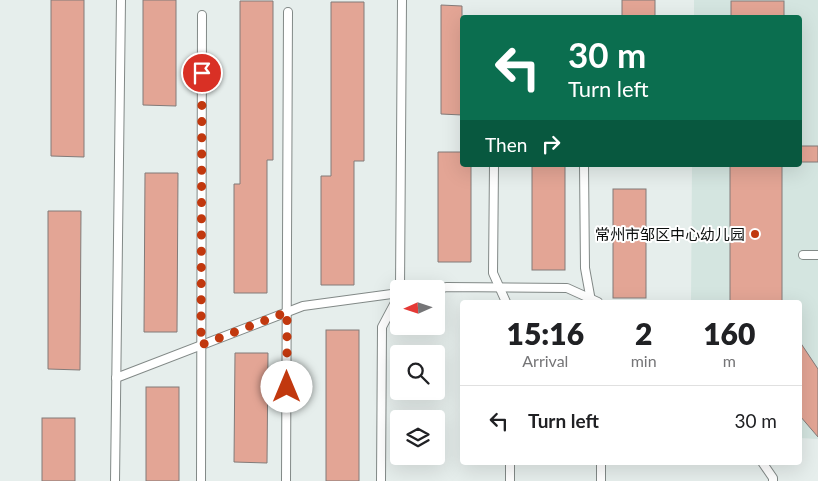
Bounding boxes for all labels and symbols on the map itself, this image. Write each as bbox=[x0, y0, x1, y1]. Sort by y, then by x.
pin bbox=[181, 52, 223, 94]
place label: 常州市邹区中心幼儿园 bbox=[595, 225, 745, 243]
marker: 常州市邹区中心幼儿园 bbox=[749, 228, 761, 240]
north arrow bbox=[390, 280, 445, 335]
position arrow bbox=[260, 360, 312, 412]

